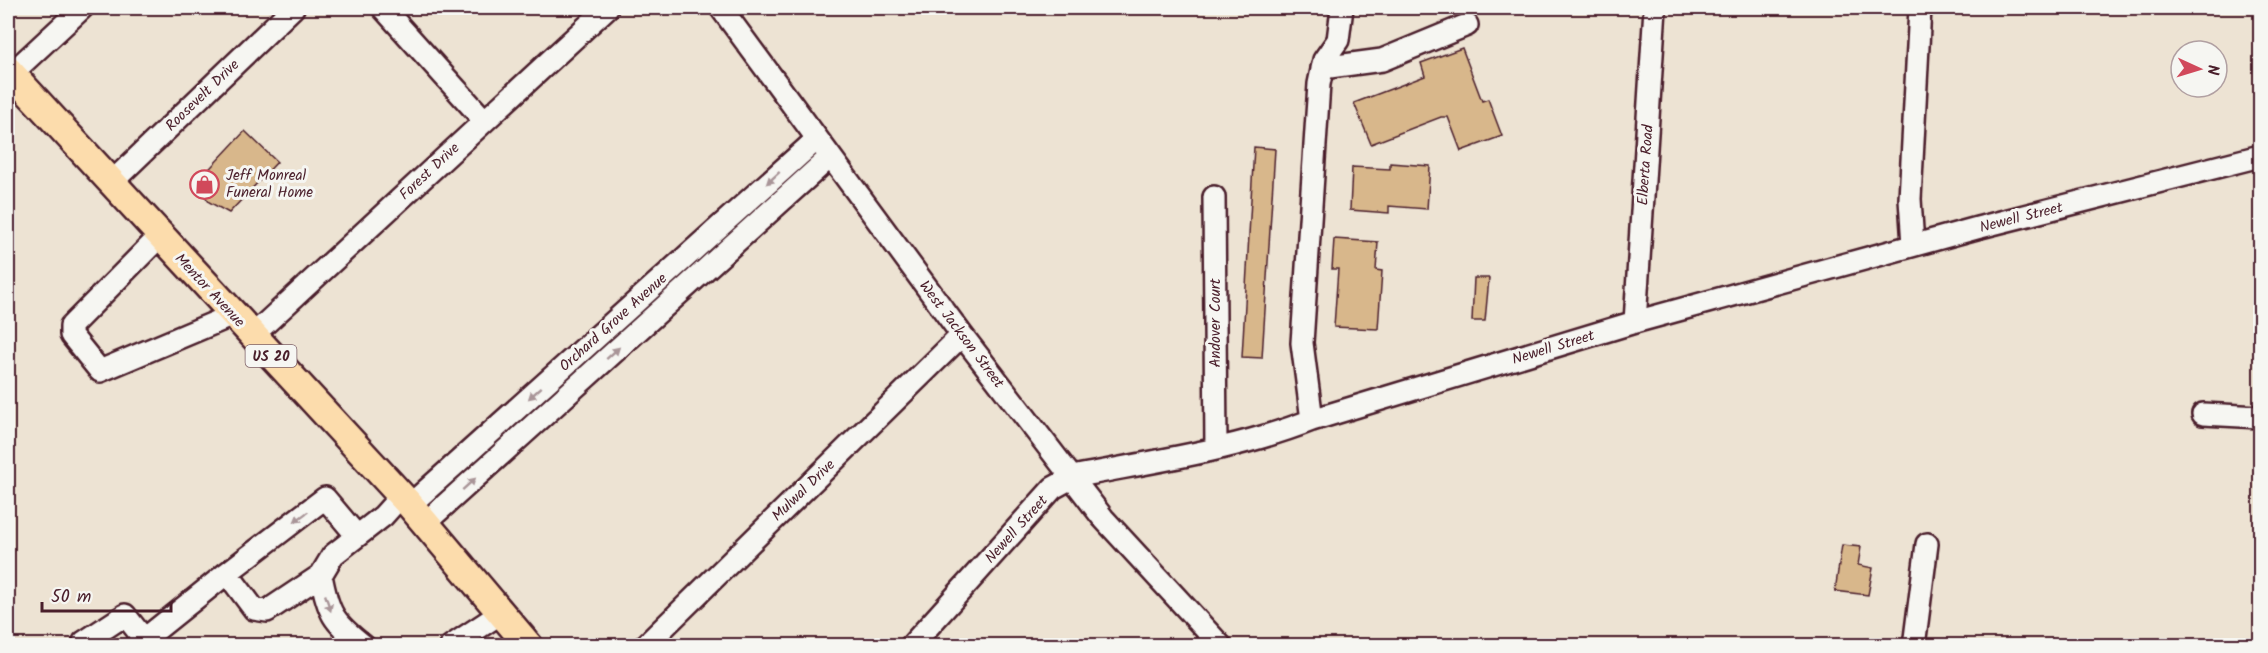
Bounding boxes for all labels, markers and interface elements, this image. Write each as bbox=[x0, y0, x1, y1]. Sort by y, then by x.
north arrow bbox=[2169, 39, 2229, 99]
street label: Roosevelt Drive bbox=[160, 54, 246, 137]
text: N bbox=[2200, 64, 2225, 76]
street label: Elberta Road bbox=[1631, 123, 1661, 206]
street label: Forest Drive bbox=[394, 137, 466, 206]
place label: Jeff Monreal Funeral Home bbox=[226, 164, 313, 205]
shop icon: Jeff Monreal Funeral Home bbox=[189, 168, 221, 200]
one-way arrow bbox=[766, 171, 781, 185]
street label: Newell Street bbox=[1977, 196, 2066, 240]
street label: Mentor Avenue bbox=[168, 248, 250, 334]
street label: Orchard Grove Avenue bbox=[554, 267, 673, 378]
street label: West Jackson Street bbox=[913, 276, 1010, 394]
street label: Andover Court bbox=[1204, 278, 1228, 368]
street label: Newell Street bbox=[1509, 324, 1598, 372]
road number: US 20 bbox=[246, 345, 296, 367]
one-way arrow bbox=[606, 346, 621, 360]
one-way arrow bbox=[527, 386, 542, 400]
street label: Mulwal Drive bbox=[766, 454, 841, 527]
one-way arrow bbox=[461, 477, 476, 491]
street label: Newell Street bbox=[979, 490, 1054, 569]
one-way arrow bbox=[294, 510, 309, 522]
scale bar bbox=[42, 575, 171, 613]
text: 50 m bbox=[51, 583, 91, 612]
one-way arrow bbox=[323, 594, 333, 612]

